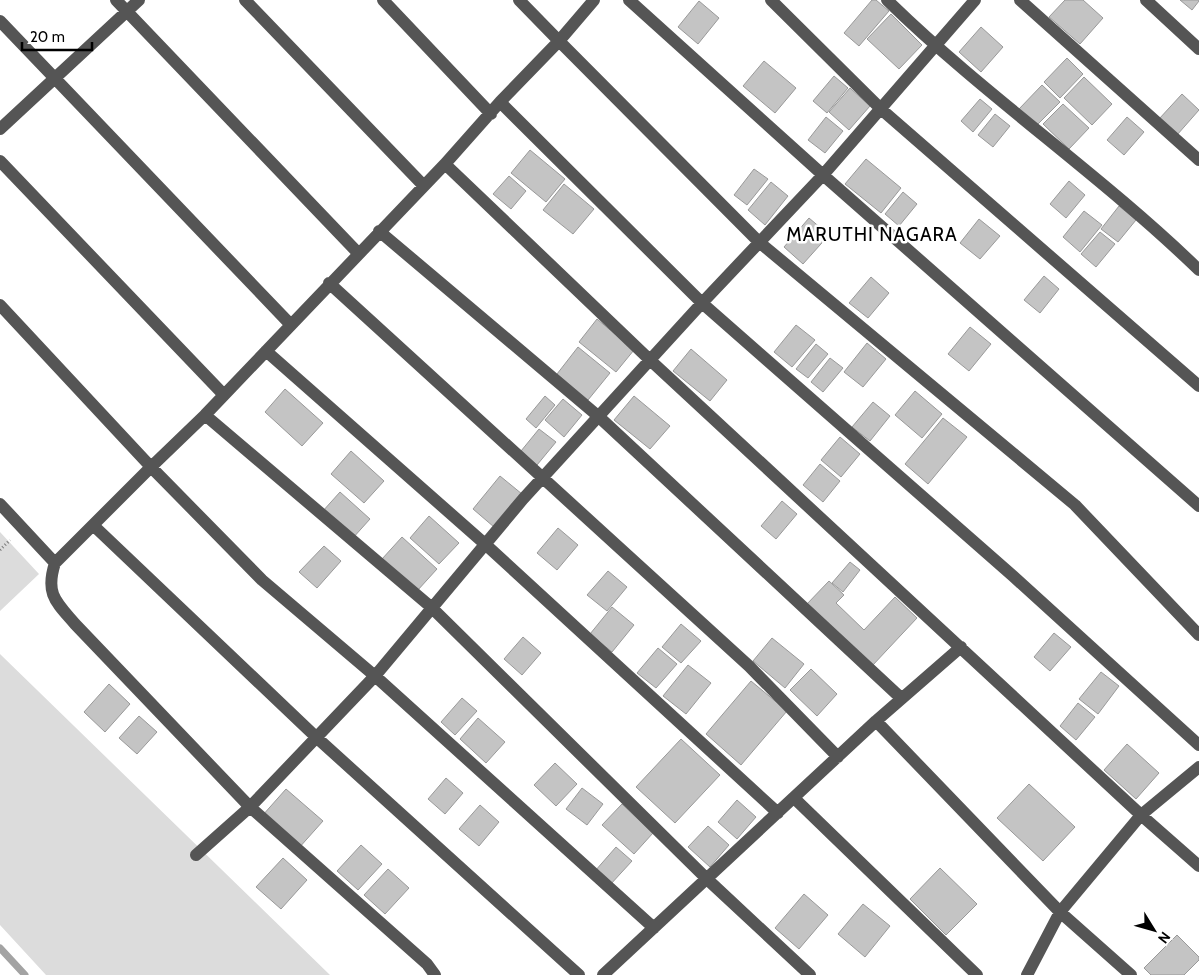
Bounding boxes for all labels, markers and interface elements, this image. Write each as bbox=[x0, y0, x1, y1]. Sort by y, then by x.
scale bar bbox=[22, 20, 92, 52]
text: 20 m bbox=[30, 28, 65, 46]
district label: MARUTHI NAGARA bbox=[786, 223, 958, 246]
north arrow bbox=[1129, 905, 1179, 955]
text: N bbox=[1154, 928, 1175, 947]

